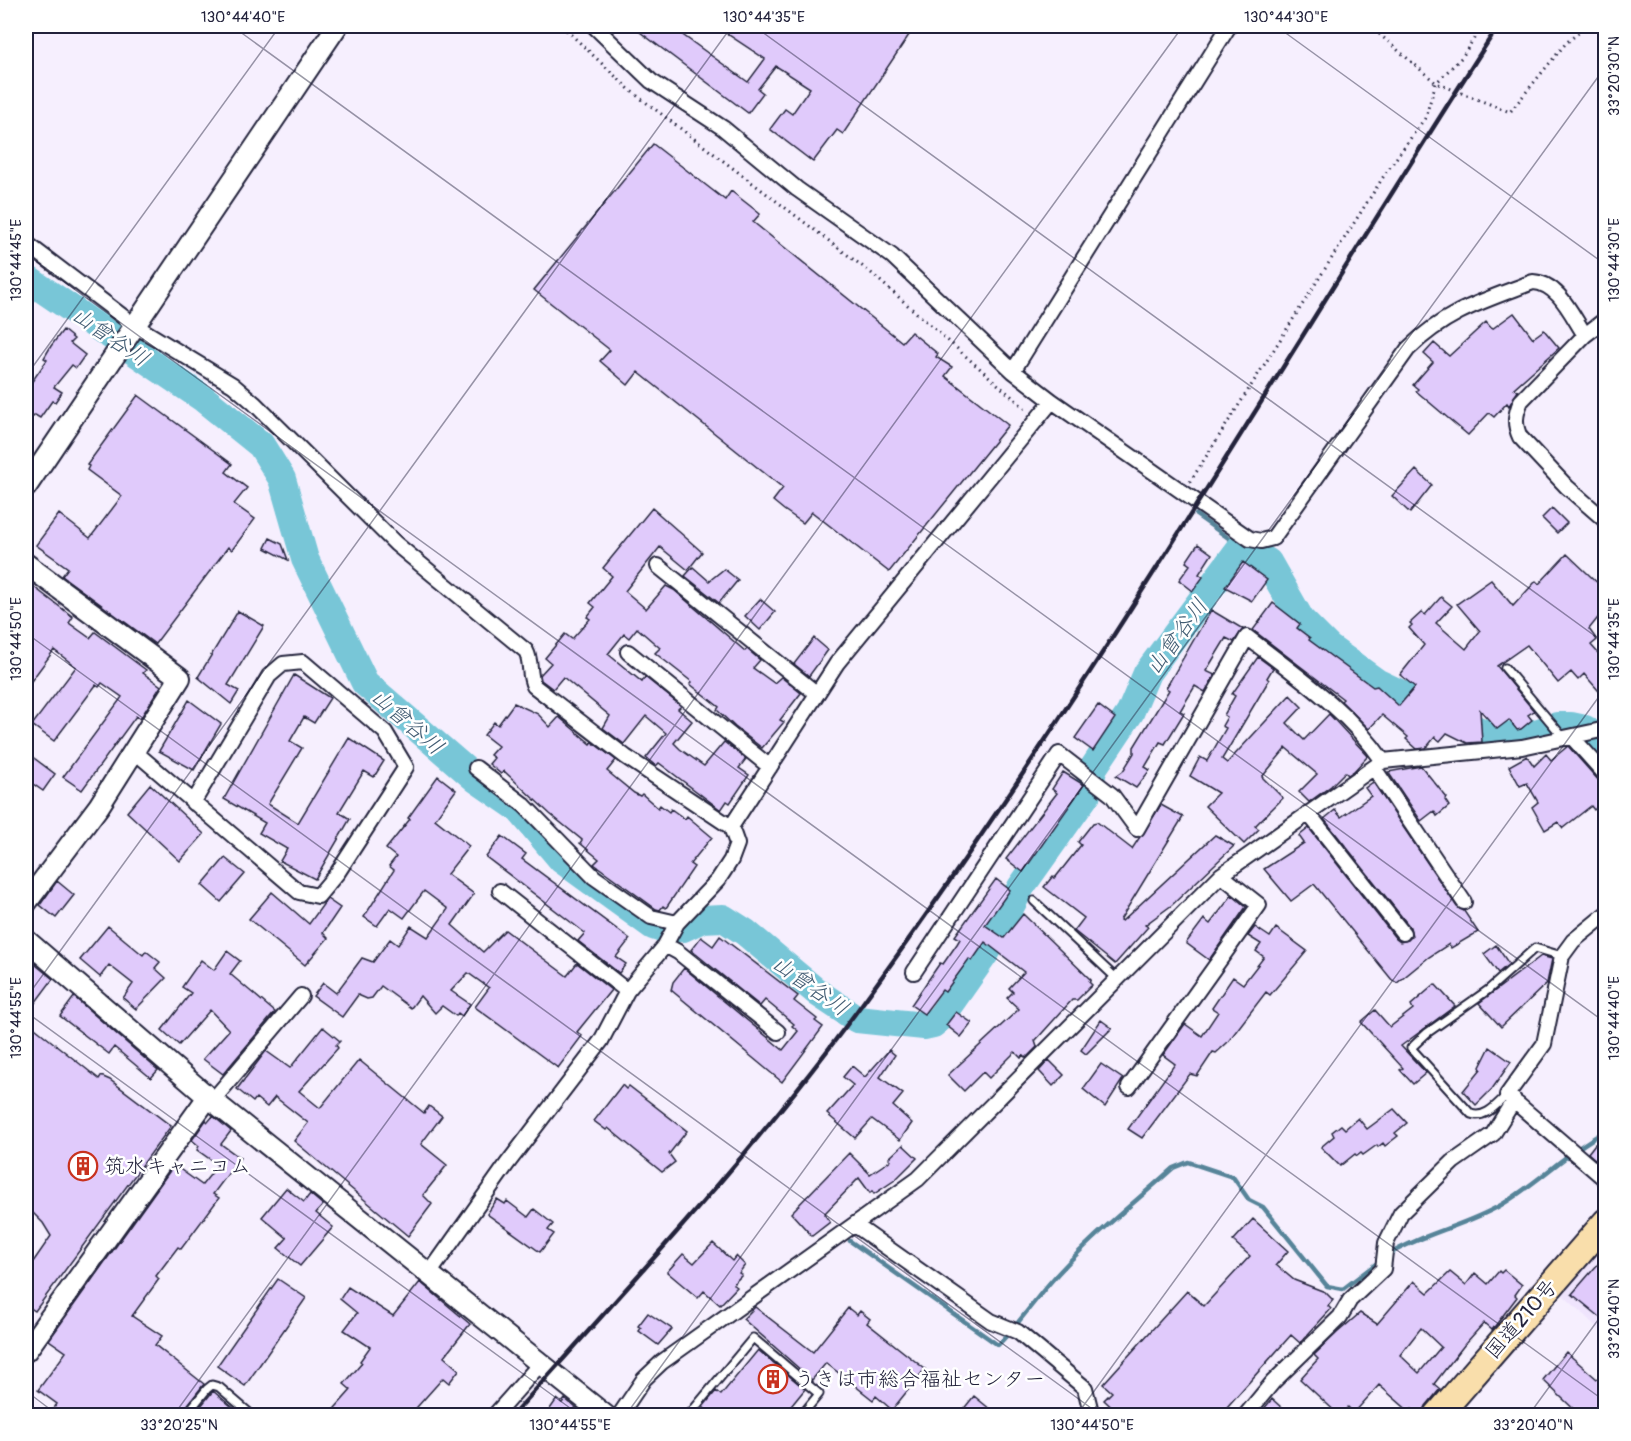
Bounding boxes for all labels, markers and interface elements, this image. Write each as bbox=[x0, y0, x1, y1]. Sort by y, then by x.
text: 130°44'40"E bbox=[201, 8, 285, 27]
text: 130°44'35"E bbox=[723, 8, 805, 27]
text: 130°44'30"E bbox=[1244, 8, 1328, 27]
text: 33°20'30"N bbox=[1605, 36, 1624, 116]
text: 130°44'30"E bbox=[1605, 218, 1624, 302]
text: 130°44'45"E bbox=[7, 219, 26, 301]
water label: 山曾谷川 bbox=[66, 301, 155, 373]
water label: 山曾谷川 bbox=[1140, 593, 1214, 680]
text: 130°44'50"E bbox=[7, 597, 26, 681]
text: 130°44'35"E bbox=[1605, 598, 1624, 680]
water label: 山曾谷川 bbox=[365, 682, 450, 761]
water label: 山曾谷川 bbox=[766, 949, 855, 1023]
text: 130°44'40"E bbox=[1605, 976, 1624, 1060]
text: 130°44'55"E bbox=[7, 977, 26, 1059]
building icon: 筑水キャニコム bbox=[67, 1150, 99, 1182]
place label: 筑水キャニコム bbox=[104, 1153, 251, 1180]
street label: 国道210号 bbox=[1479, 1274, 1563, 1365]
text: 33°20'40"N bbox=[1605, 1279, 1624, 1359]
building icon: うきは市総合福祉センター bbox=[757, 1363, 789, 1395]
place label: うきは市総合福祉センター bbox=[794, 1366, 1045, 1393]
text: 33°20'25"N bbox=[140, 1416, 218, 1435]
text: 130°44'55"E bbox=[529, 1416, 611, 1435]
text: 130°44'50"E bbox=[1050, 1416, 1134, 1435]
text: 33°20'40"N bbox=[1493, 1416, 1573, 1435]

